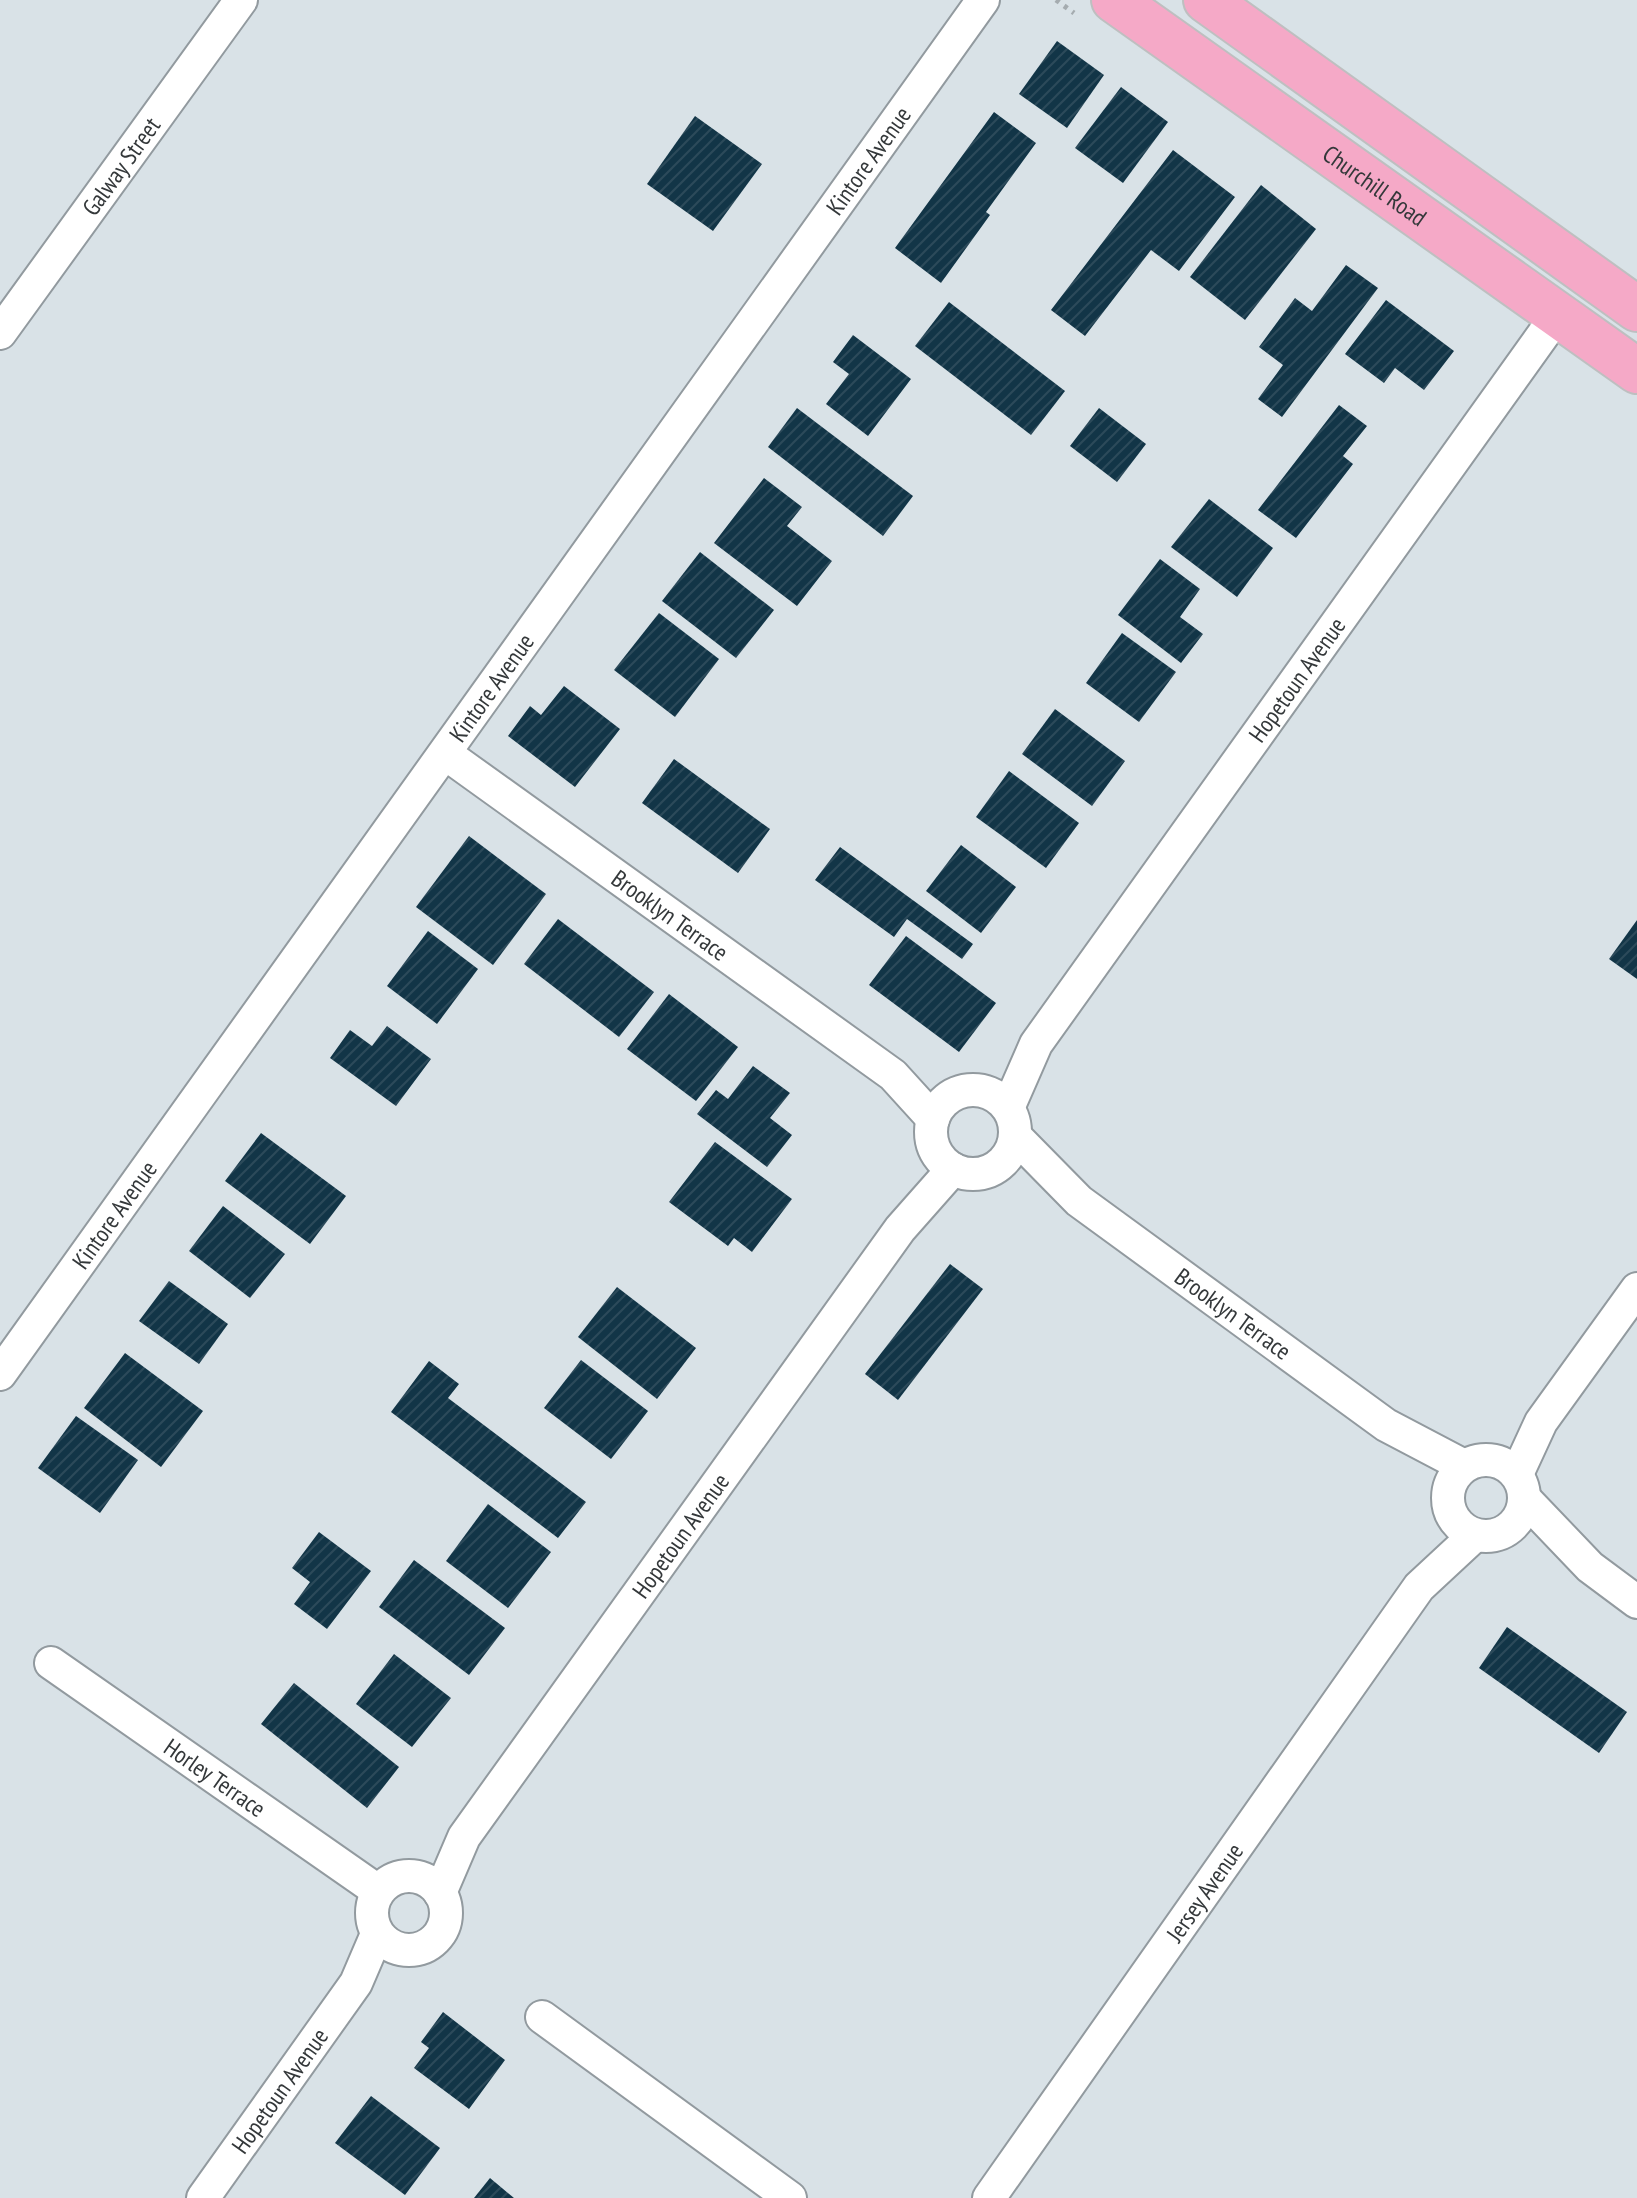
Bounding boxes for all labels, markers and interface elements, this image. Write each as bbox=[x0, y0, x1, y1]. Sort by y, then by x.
street label: Kintore Avenue bbox=[819, 100, 917, 221]
street label: Galway Street bbox=[75, 111, 167, 221]
street label: Churchill Road bbox=[1317, 138, 1433, 233]
street label: Hopetoun Avenue bbox=[1241, 611, 1352, 748]
street label: Kintore Avenue bbox=[442, 627, 540, 748]
street label: Brooklyn Terrace bbox=[606, 863, 735, 967]
street label: Kintore Avenue bbox=[65, 1154, 163, 1275]
street label: Brooklyn Terrace bbox=[1169, 1261, 1297, 1366]
street label: Hopetoun Avenue bbox=[625, 1467, 736, 1604]
street label: Horley Terrace bbox=[158, 1731, 272, 1823]
street label: Jersey Avenue bbox=[1158, 1837, 1250, 1948]
street label: Hopetoun Avenue bbox=[224, 2022, 335, 2159]

